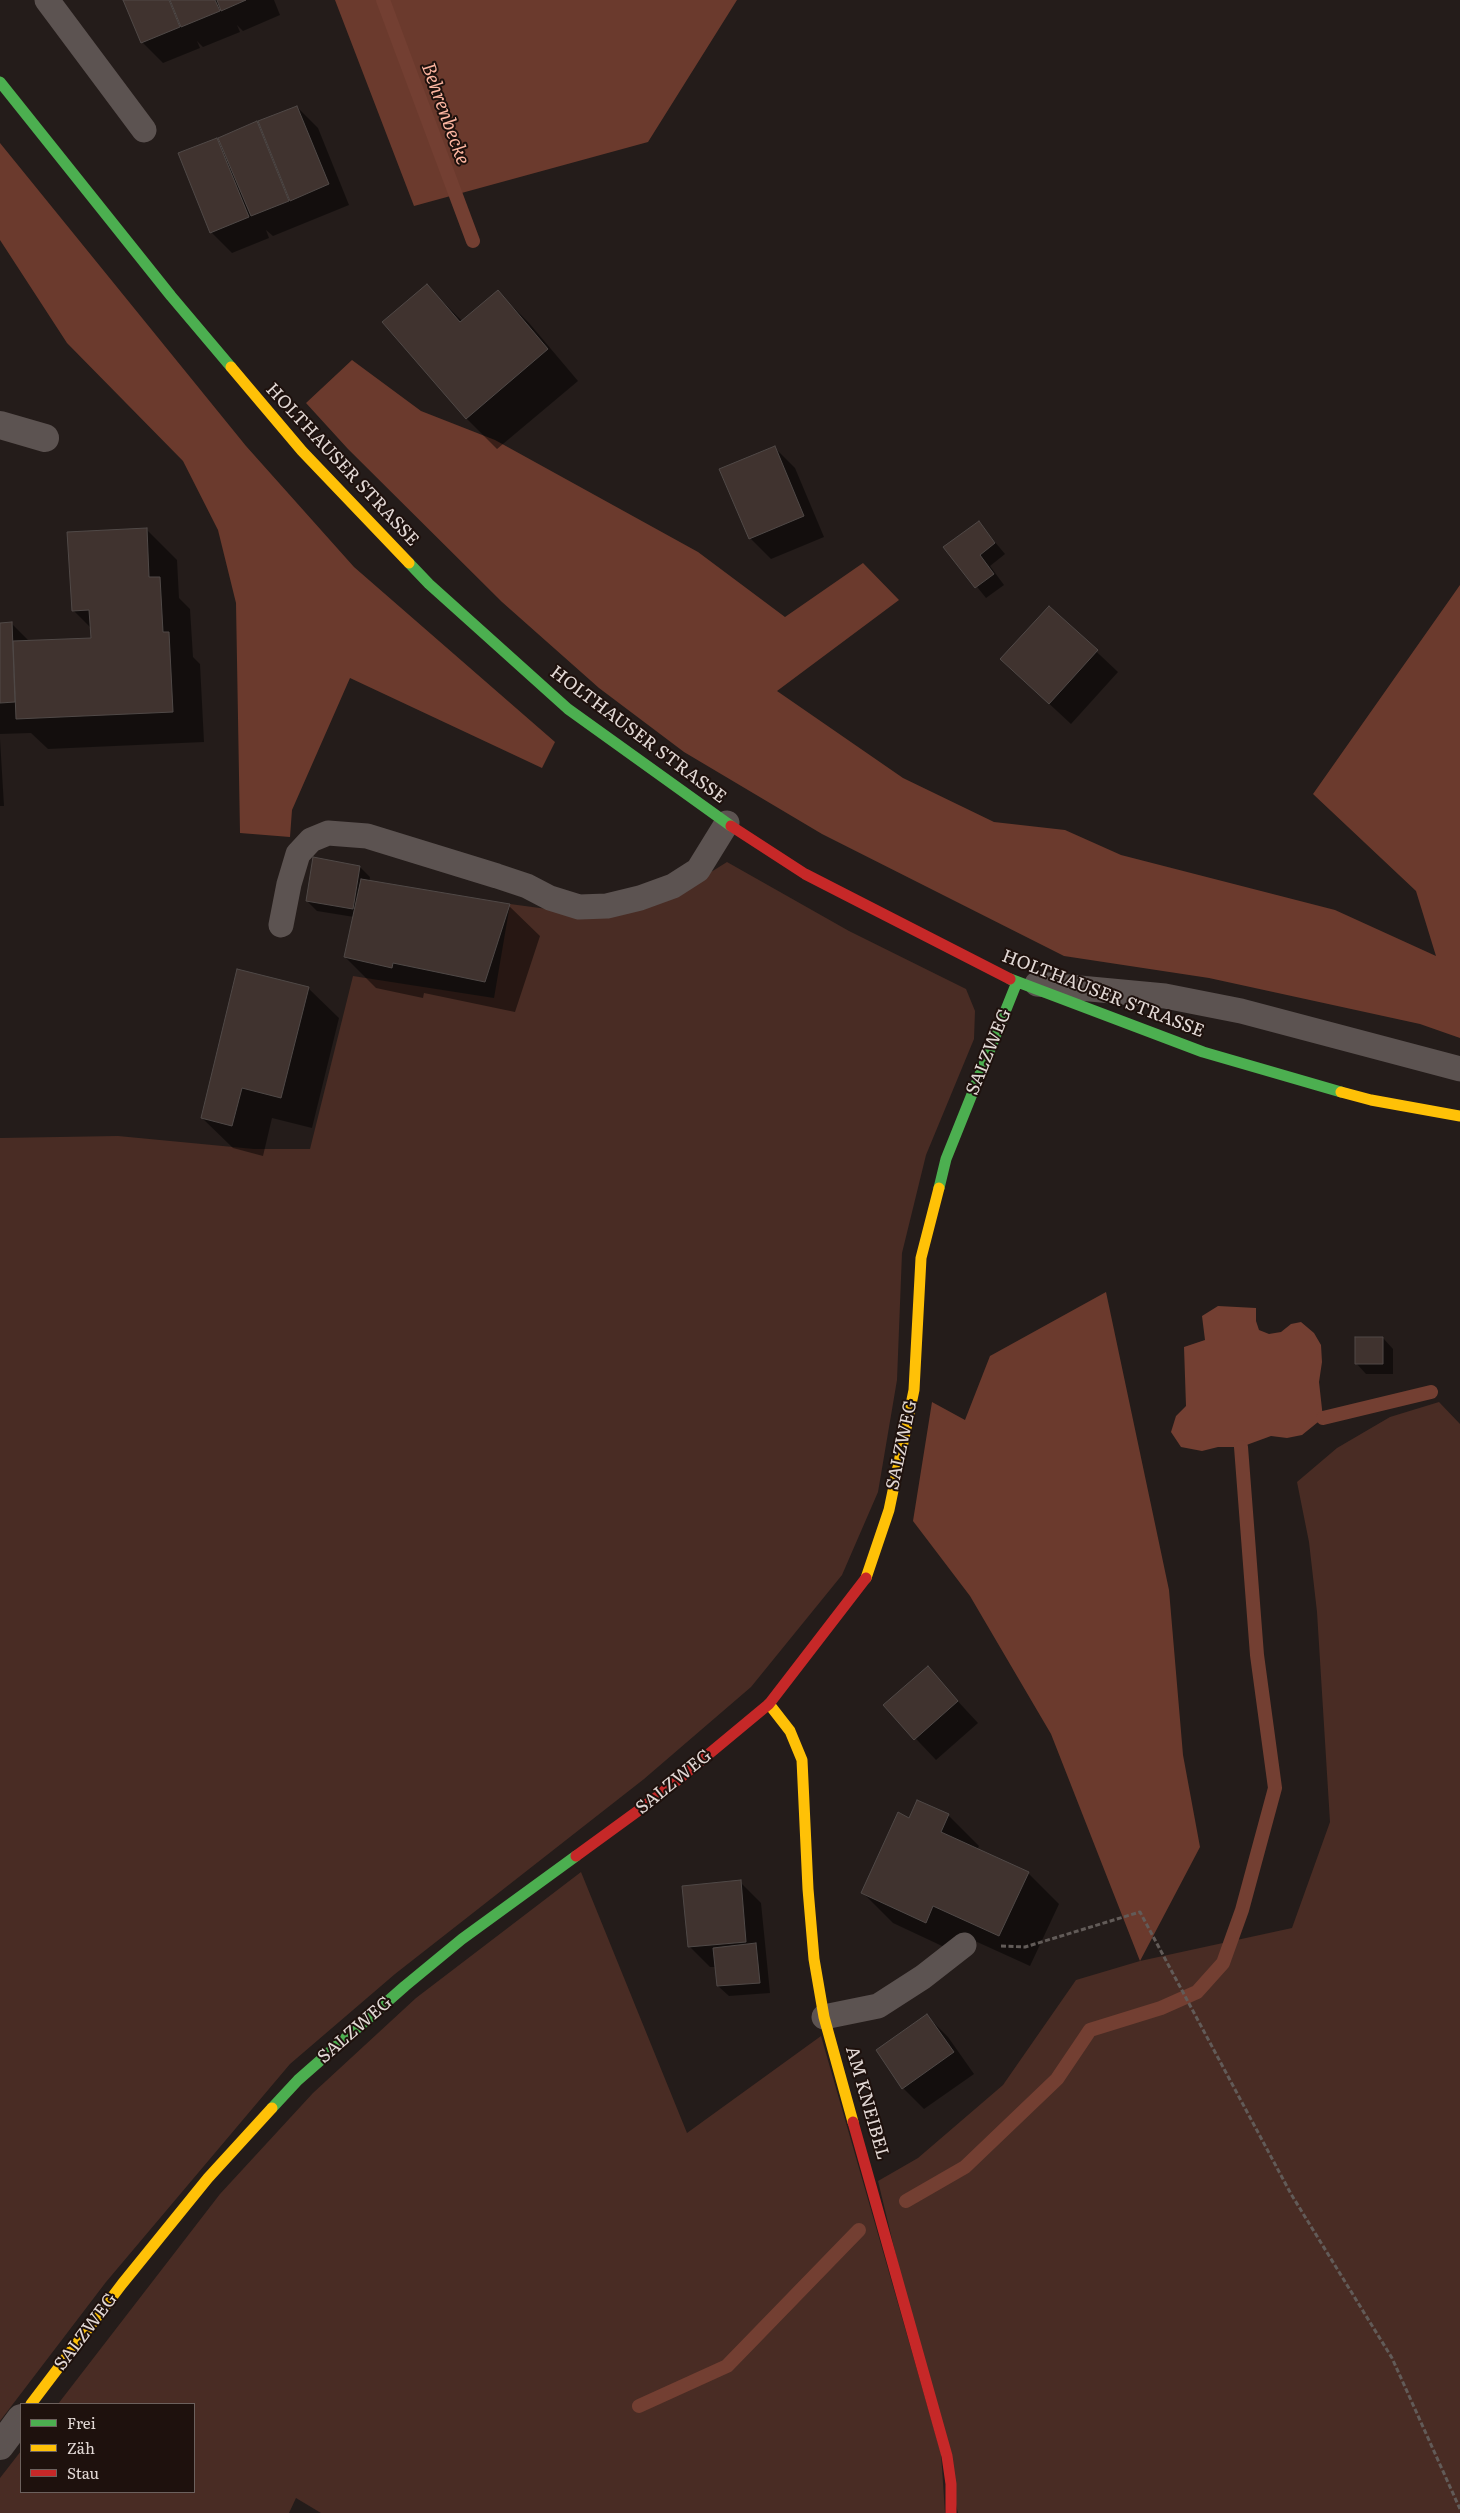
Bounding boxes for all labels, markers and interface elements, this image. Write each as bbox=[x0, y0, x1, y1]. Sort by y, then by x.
water label: Behrenbecke bbox=[416, 60, 474, 168]
street label: HOLTHAUSER STRASSE bbox=[261, 379, 423, 551]
street label: HOLTHAUSER STRASSE bbox=[546, 662, 730, 808]
street label: HOLTHAUSER STRASSE bbox=[999, 945, 1207, 1043]
street label: SALZWEG bbox=[962, 1006, 1016, 1098]
street label: SALZWEG bbox=[882, 1398, 922, 1492]
street label: SALZWEG bbox=[632, 1745, 716, 1819]
street label: SALZWEG bbox=[313, 1992, 397, 2068]
street label: AM KNEIBEL bbox=[840, 2044, 894, 2162]
street label: SALZWEG bbox=[50, 2289, 122, 2375]
legend bbox=[20, 2403, 195, 2493]
text: Frei bbox=[67, 2411, 96, 2434]
text: Zäh bbox=[67, 2436, 95, 2459]
text: Stau bbox=[67, 2461, 99, 2484]

